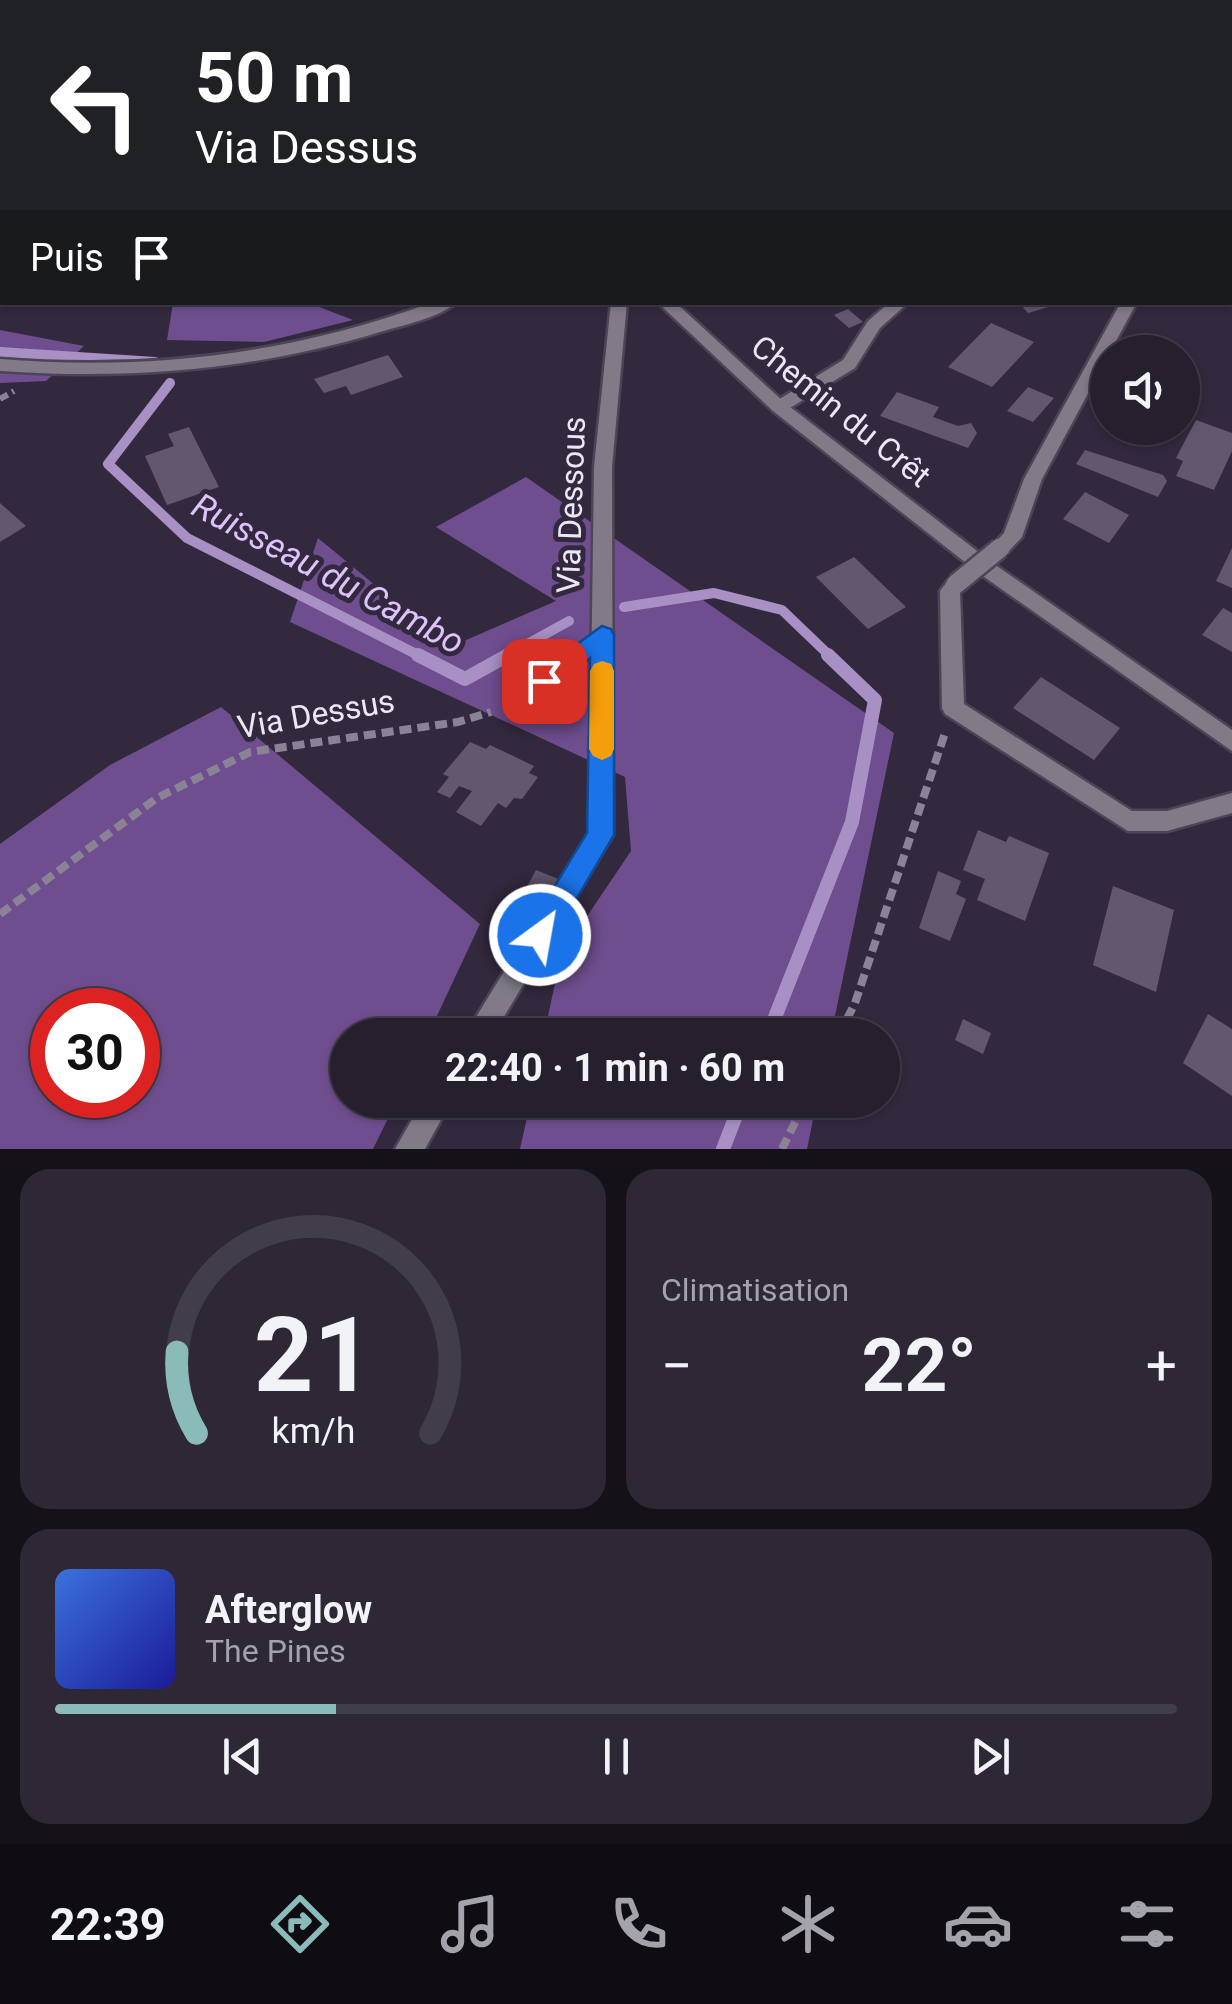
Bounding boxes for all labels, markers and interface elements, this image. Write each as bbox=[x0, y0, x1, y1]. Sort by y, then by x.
text: 50 m bbox=[195, 37, 353, 119]
icon: left bbox=[30, 40, 160, 170]
text: Via Dessus bbox=[195, 121, 418, 174]
icon: arrive bbox=[124, 230, 179, 285]
text: Puis bbox=[30, 236, 104, 280]
street label: Chemin du Crêt bbox=[744, 327, 938, 495]
map controls bbox=[1090, 335, 1200, 445]
button: sound bbox=[1090, 335, 1200, 445]
street label: Via Dessous bbox=[549, 416, 593, 594]
water label: Ruisseau du Cambo bbox=[185, 485, 471, 663]
pin bbox=[502, 639, 587, 724]
icon: arrive bbox=[517, 654, 572, 709]
street label: Via Dessus bbox=[235, 682, 397, 746]
position arrow bbox=[488, 883, 592, 987]
speed limit sign: 30 bbox=[30, 988, 160, 1118]
text: 22:40 · 1 min · 60 m bbox=[445, 1046, 785, 1090]
text: Climatisation bbox=[661, 1271, 849, 1309]
text: 21 bbox=[253, 1295, 373, 1416]
text: 22° bbox=[861, 1321, 977, 1409]
text: − bbox=[661, 1334, 692, 1398]
text: + bbox=[1146, 1334, 1177, 1398]
text: km/h bbox=[271, 1410, 355, 1452]
text: Afterglow bbox=[205, 1588, 372, 1632]
text: The Pines bbox=[205, 1632, 346, 1670]
icon: previous bbox=[215, 1729, 270, 1784]
icon: pause bbox=[589, 1729, 644, 1784]
icon: next bbox=[963, 1729, 1018, 1784]
icon: directions bbox=[265, 1889, 335, 1959]
icon: music bbox=[435, 1889, 505, 1959]
icon: phone bbox=[604, 1889, 674, 1959]
icon: climate bbox=[773, 1889, 843, 1959]
icon: car bbox=[943, 1889, 1013, 1959]
icon: filters bbox=[1112, 1889, 1182, 1959]
text: 22:39 bbox=[50, 1898, 166, 1951]

